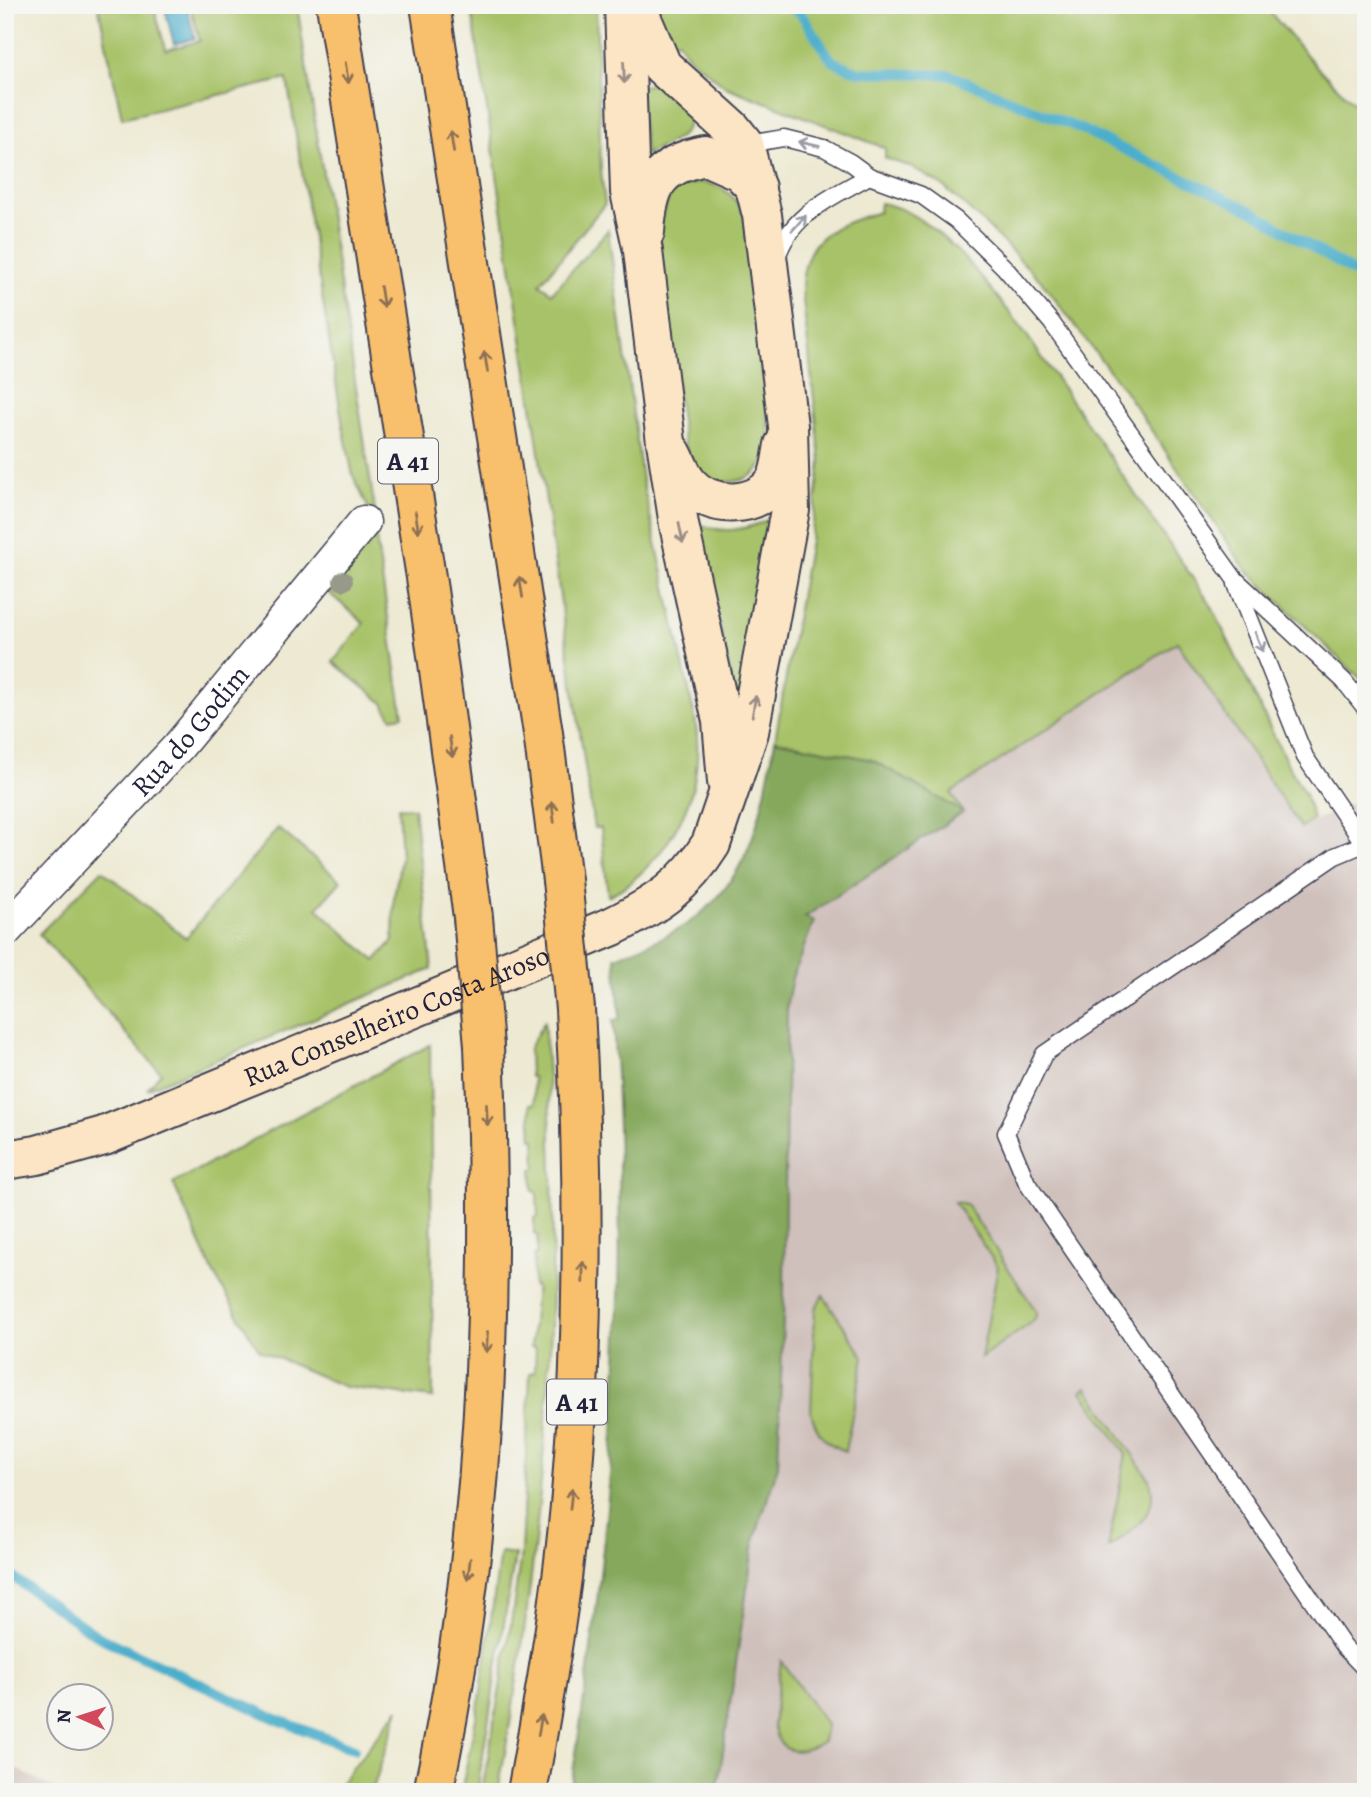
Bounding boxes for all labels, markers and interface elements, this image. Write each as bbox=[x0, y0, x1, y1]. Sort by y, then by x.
one-way arrow bbox=[341, 61, 354, 84]
one-way arrow bbox=[618, 62, 631, 85]
one-way arrow bbox=[445, 130, 458, 153]
one-way arrow bbox=[798, 137, 821, 151]
one-way arrow bbox=[791, 214, 807, 232]
one-way arrow bbox=[376, 285, 389, 308]
one-way arrow bbox=[479, 351, 492, 374]
road number: A 41 bbox=[378, 438, 438, 484]
one-way arrow bbox=[411, 510, 424, 533]
one-way arrow bbox=[675, 521, 689, 544]
one-way arrow bbox=[514, 576, 527, 599]
one-way arrow bbox=[1254, 630, 1267, 652]
street label: Rua do Godim bbox=[123, 657, 258, 805]
one-way arrow bbox=[748, 695, 761, 718]
one-way arrow bbox=[444, 735, 457, 758]
one-way arrow bbox=[547, 801, 560, 824]
street label: Rua Conselheiro Costa Aroso bbox=[238, 936, 555, 1096]
one-way arrow bbox=[480, 1103, 493, 1126]
one-way arrow bbox=[576, 1261, 589, 1284]
one-way arrow bbox=[481, 1330, 494, 1353]
road number: A 41 bbox=[547, 1380, 607, 1424]
one-way arrow bbox=[564, 1488, 577, 1511]
one-way arrow bbox=[463, 1557, 476, 1580]
north arrow bbox=[46, 1682, 116, 1752]
text: N bbox=[51, 1708, 77, 1724]
one-way arrow bbox=[533, 1714, 547, 1737]

